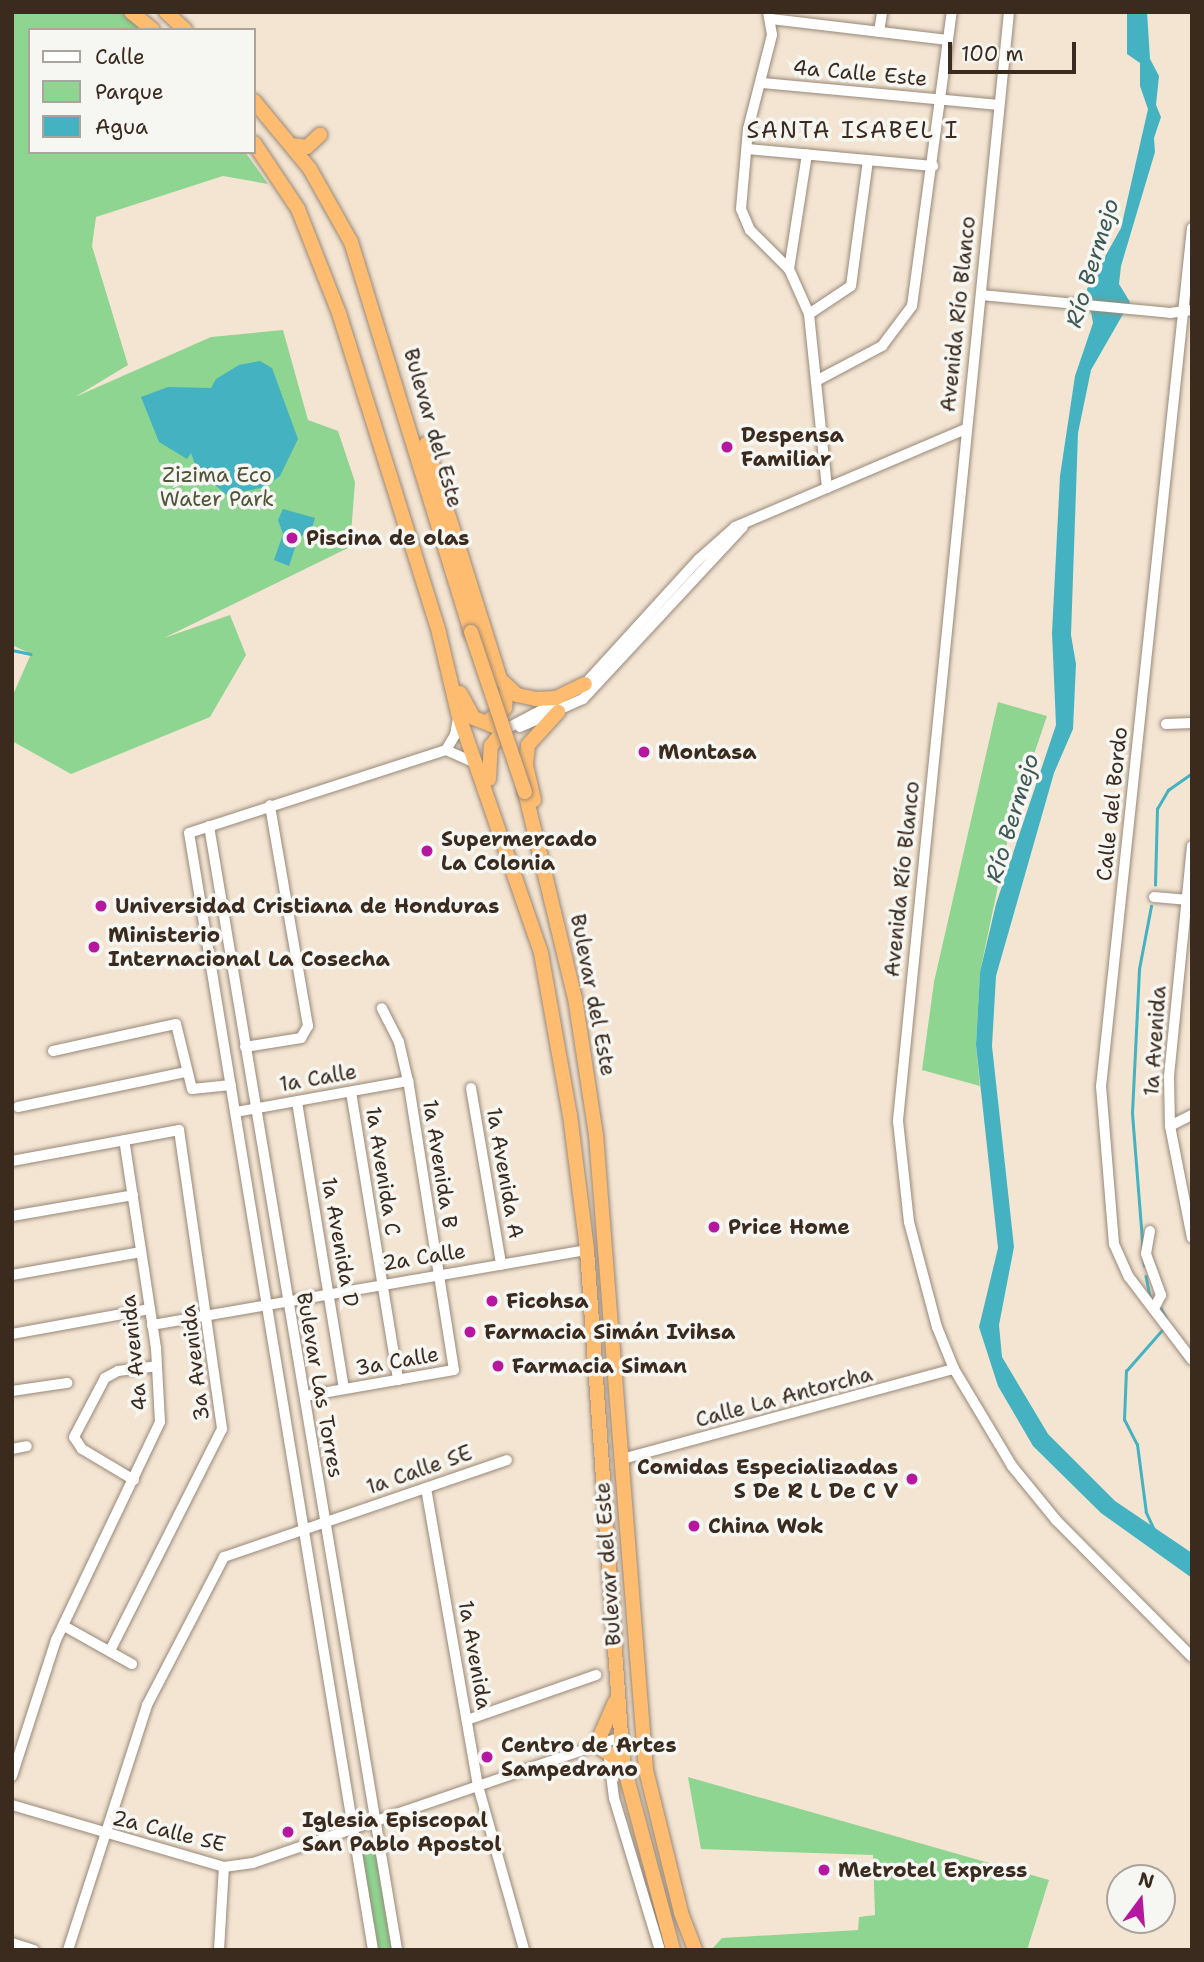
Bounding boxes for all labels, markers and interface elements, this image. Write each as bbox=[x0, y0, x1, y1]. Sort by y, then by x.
legend bbox=[28, 28, 256, 154]
scale bar bbox=[952, 28, 1080, 72]
text: 100 m bbox=[961, 40, 1024, 68]
text: Calle bbox=[95, 43, 145, 71]
street label: 4a Calle Este bbox=[792, 55, 928, 91]
text: Parque bbox=[95, 78, 164, 106]
text: Agua bbox=[95, 113, 148, 141]
district label: SANTA ISABEL I bbox=[748, 116, 958, 144]
water label: Río Bermejo bbox=[1059, 195, 1125, 331]
street label: Avenida Río Blanco bbox=[935, 215, 981, 413]
street label: Bulevar del Este bbox=[398, 345, 468, 511]
place label: Despensa Familiar bbox=[741, 422, 844, 472]
marker: Despensa Familiar bbox=[719, 439, 735, 455]
park label: Zizima Eco Water Park bbox=[160, 462, 274, 512]
place label: Piscina de olas bbox=[306, 525, 469, 551]
marker: Piscina de olas bbox=[284, 530, 300, 546]
street label: Calle del Bordo bbox=[1091, 726, 1133, 882]
place label: Montasa bbox=[658, 739, 757, 765]
marker: Montasa bbox=[636, 744, 652, 760]
water label: Río Bermejo bbox=[979, 750, 1045, 886]
street label: Avenida Río Blanco bbox=[879, 780, 925, 978]
place label: Supermercado La Colonia bbox=[441, 826, 597, 876]
marker: Supermercado La Colonia bbox=[419, 843, 435, 859]
place label: Universidad Cristiana de Honduras bbox=[115, 893, 499, 919]
marker: Universidad Cristiana de Honduras bbox=[93, 898, 109, 914]
street label: Bulevar del Este bbox=[565, 912, 621, 1078]
place label: Ministerio Internacional La Cosecha bbox=[108, 922, 390, 972]
marker: Ministerio Internacional La Cosecha bbox=[86, 939, 102, 955]
street label: 1a Avenida bbox=[1139, 985, 1171, 1097]
street label: 1a Calle bbox=[277, 1059, 359, 1097]
street label: 1a Avenida B bbox=[417, 1098, 463, 1230]
street label: 1a Avenida C bbox=[360, 1105, 406, 1237]
street label: 1a Avenida A bbox=[481, 1105, 529, 1241]
street label: 1a Avenida D bbox=[316, 1175, 364, 1309]
place label: Price Home bbox=[728, 1214, 850, 1240]
marker: Price Home bbox=[706, 1219, 722, 1235]
street label: 2a Calle bbox=[381, 1238, 467, 1276]
place label: Ficohsa bbox=[506, 1288, 589, 1314]
street label: Bulevar Las Torres bbox=[291, 1290, 349, 1480]
marker: Ficohsa bbox=[484, 1293, 500, 1309]
street label: 4a Avenida bbox=[115, 1294, 153, 1412]
street label: 3a Avenida bbox=[175, 1304, 215, 1422]
place label: Farmacia Simán Ivihsa bbox=[484, 1319, 735, 1345]
marker: Farmacia Simán Ivihsa bbox=[462, 1324, 478, 1340]
street label: 3a Calle bbox=[353, 1341, 441, 1381]
place label: Farmacia Siman bbox=[512, 1353, 687, 1379]
marker: Farmacia Siman bbox=[490, 1358, 506, 1374]
street label: Calle La Antorcha bbox=[693, 1361, 875, 1433]
street label: 1a Calle SE bbox=[363, 1440, 475, 1500]
place label: Comidas Especializadas S De R L De C V bbox=[637, 1454, 898, 1504]
marker: Comidas Especializadas S De R L De C V bbox=[904, 1471, 920, 1487]
street label: Bulevar del Este bbox=[590, 1481, 626, 1647]
place label: China Wok bbox=[708, 1513, 824, 1539]
marker: China Wok bbox=[686, 1518, 702, 1534]
street label: 1a Avenida bbox=[453, 1598, 497, 1712]
place label: Centro de Artes Sampedrano bbox=[501, 1732, 676, 1782]
marker: Centro de Artes Sampedrano bbox=[479, 1749, 495, 1765]
street label: 2a Calle SE bbox=[110, 1805, 228, 1857]
place label: Iglesia Episcopal San Pablo Apostol bbox=[302, 1807, 502, 1857]
marker: Iglesia Episcopal San Pablo Apostol bbox=[280, 1824, 296, 1840]
place label: Metrotel Express bbox=[838, 1857, 1027, 1883]
marker: Metrotel Express bbox=[816, 1862, 832, 1878]
north arrow bbox=[1106, 1864, 1176, 1934]
text: N bbox=[1136, 1866, 1157, 1894]

